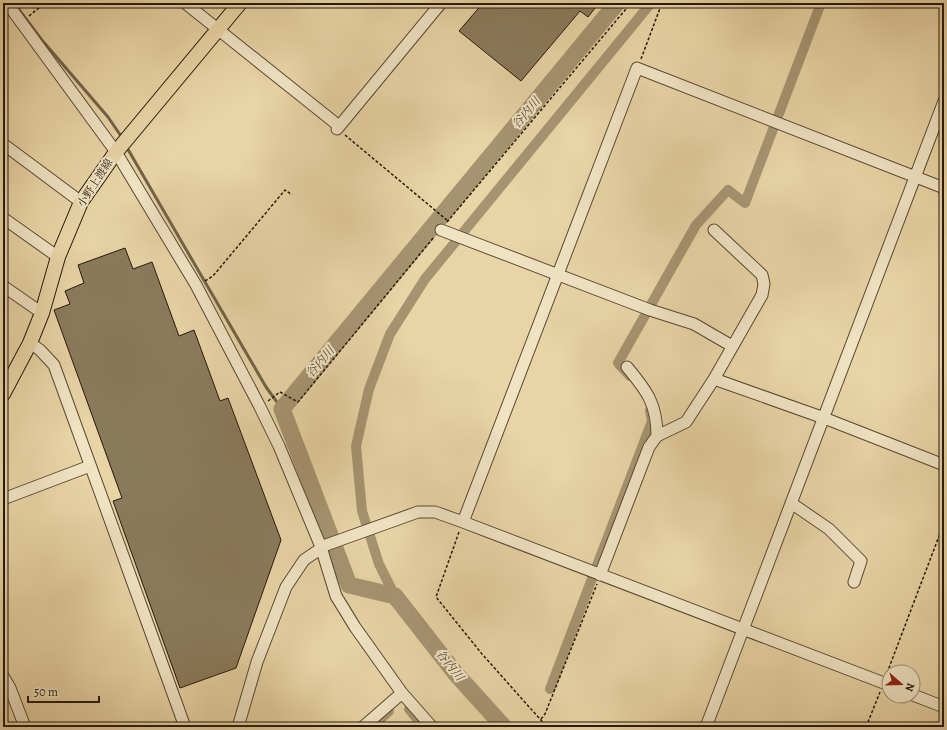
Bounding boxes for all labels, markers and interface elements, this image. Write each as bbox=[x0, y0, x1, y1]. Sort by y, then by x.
water label: 谷内川 bbox=[508, 93, 545, 132]
street label: 小野上渡線 bbox=[74, 156, 116, 210]
water label: 谷内川 bbox=[302, 342, 339, 381]
water label: 谷内川 bbox=[432, 646, 469, 686]
north arrow bbox=[881, 664, 921, 704]
scale bar bbox=[28, 678, 99, 704]
text: N bbox=[902, 681, 918, 694]
text: 50 m bbox=[34, 684, 58, 700]

